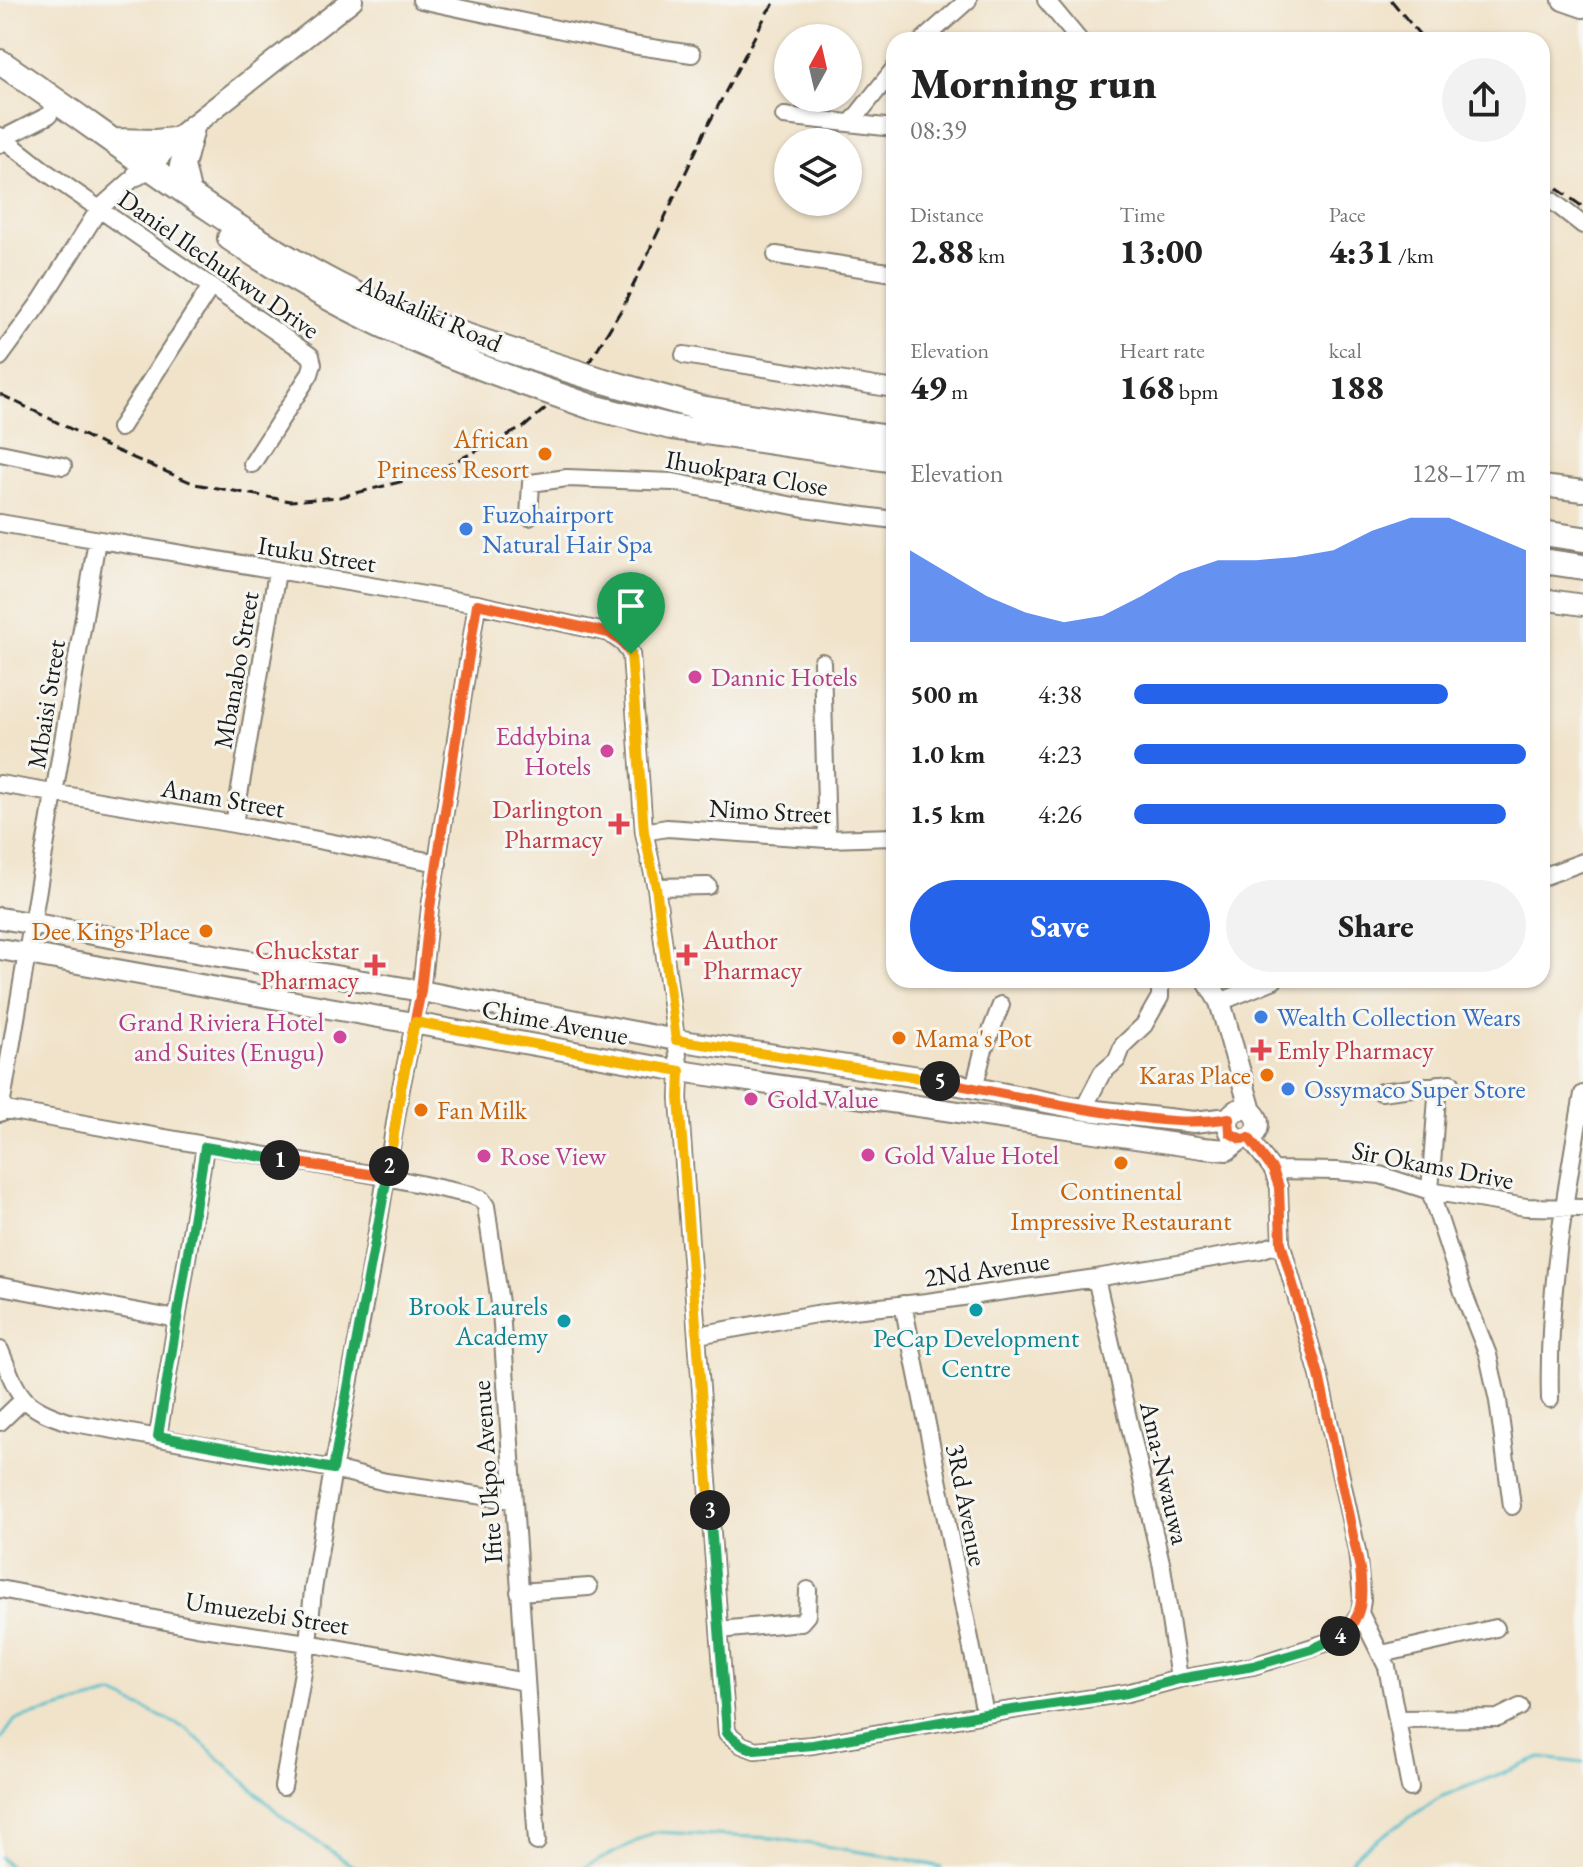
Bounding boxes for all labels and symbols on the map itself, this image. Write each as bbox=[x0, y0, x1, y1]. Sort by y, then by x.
north arrow bbox=[774, 24, 862, 112]
street label: Daniel Ilechukwu Drive bbox=[111, 182, 327, 346]
street label: Abakaliki Road bbox=[352, 266, 508, 360]
place label: African Princess Resort bbox=[377, 422, 529, 486]
street label: Ihuokpara Close bbox=[663, 442, 831, 504]
marker: African Princess Resort bbox=[536, 445, 554, 463]
place label: Fuzohairport Natural Hair Spa bbox=[482, 497, 653, 561]
marker: Fuzohairport Natural Hair Spa bbox=[457, 520, 475, 538]
street label: Ituku Street bbox=[256, 528, 378, 580]
pin bbox=[597, 572, 665, 654]
street label: Mbanabo Street bbox=[205, 589, 267, 751]
street label: Mbaisi Street bbox=[19, 637, 73, 771]
place label: Dannic Hotels bbox=[711, 660, 857, 694]
marker: Dannic Hotels bbox=[686, 668, 704, 686]
place label: Eddybina Hotels bbox=[495, 719, 592, 783]
marker: Eddybina Hotels bbox=[598, 742, 616, 760]
street label: Anam Street bbox=[158, 770, 287, 826]
street label: Nimo Street bbox=[708, 791, 832, 831]
place label: Darlington Pharmacy bbox=[492, 792, 604, 856]
marker: Darlington Pharmacy bbox=[610, 815, 628, 833]
place label: Dee Kings Place bbox=[31, 914, 190, 948]
marker: Dee Kings Place bbox=[197, 922, 215, 940]
place label: Author Pharmacy bbox=[702, 923, 802, 987]
place label: Chuckstar Pharmacy bbox=[255, 933, 360, 997]
marker: Author Pharmacy bbox=[678, 946, 696, 964]
marker: Chuckstar Pharmacy bbox=[366, 956, 384, 974]
street label: Chime Avenue bbox=[479, 991, 631, 1053]
place label: Wealth Collection Wears bbox=[1277, 1000, 1521, 1034]
place label: Grand Riviera Hotel and Suites (Enugu) bbox=[118, 1005, 324, 1069]
marker: Wealth Collection Wears bbox=[1252, 1008, 1270, 1026]
place label: Mama's Pot bbox=[915, 1021, 1032, 1055]
marker: Grand Riviera Hotel and Suites (Enugu) bbox=[331, 1028, 349, 1046]
marker: Mama's Pot bbox=[890, 1029, 908, 1047]
place label: Emly Pharmacy bbox=[1277, 1033, 1434, 1067]
marker: Emly Pharmacy bbox=[1252, 1041, 1270, 1059]
place label: Karas Place bbox=[1139, 1058, 1251, 1092]
pin: 5 bbox=[920, 1061, 960, 1101]
marker: Karas Place bbox=[1258, 1066, 1276, 1084]
place label: Ossymaco Super Store bbox=[1304, 1072, 1526, 1106]
marker: Ossymaco Super Store bbox=[1279, 1080, 1297, 1098]
place label: Gold Value bbox=[767, 1082, 878, 1116]
marker: Gold Value bbox=[742, 1090, 760, 1108]
place label: Fan Milk bbox=[437, 1093, 528, 1127]
marker: Fan Milk bbox=[412, 1101, 430, 1119]
street label: Sir Okams Drive bbox=[1349, 1133, 1517, 1197]
place label: Gold Value Hotel bbox=[884, 1138, 1059, 1172]
place label: Rose View bbox=[500, 1139, 607, 1173]
pin: 1 bbox=[260, 1140, 300, 1180]
pin: 2 bbox=[369, 1146, 409, 1186]
marker: Gold Value Hotel bbox=[859, 1146, 877, 1164]
marker: Rose View bbox=[475, 1147, 493, 1165]
marker: Continental Impressive Restaurant bbox=[1112, 1154, 1130, 1172]
place label: Continental Impressive Restaurant bbox=[1011, 1174, 1231, 1238]
street label: 2Nd Avenue bbox=[922, 1243, 1052, 1295]
place label: Brook Laurels Academy bbox=[409, 1289, 549, 1353]
marker: PeCap Development Centre bbox=[967, 1301, 985, 1319]
marker: Brook Laurels Academy bbox=[555, 1312, 573, 1330]
place label: PeCap Development Centre bbox=[873, 1321, 1079, 1385]
street label: Ifite Ukpo Avenue bbox=[464, 1379, 510, 1565]
street label: Ama-Nwauwa bbox=[1132, 1397, 1198, 1548]
street label: 3Rd Avenue bbox=[938, 1441, 996, 1569]
pin: 3 bbox=[690, 1490, 730, 1530]
street label: Umuezebi Street bbox=[183, 1583, 351, 1643]
pin: 4 bbox=[1320, 1616, 1360, 1656]

